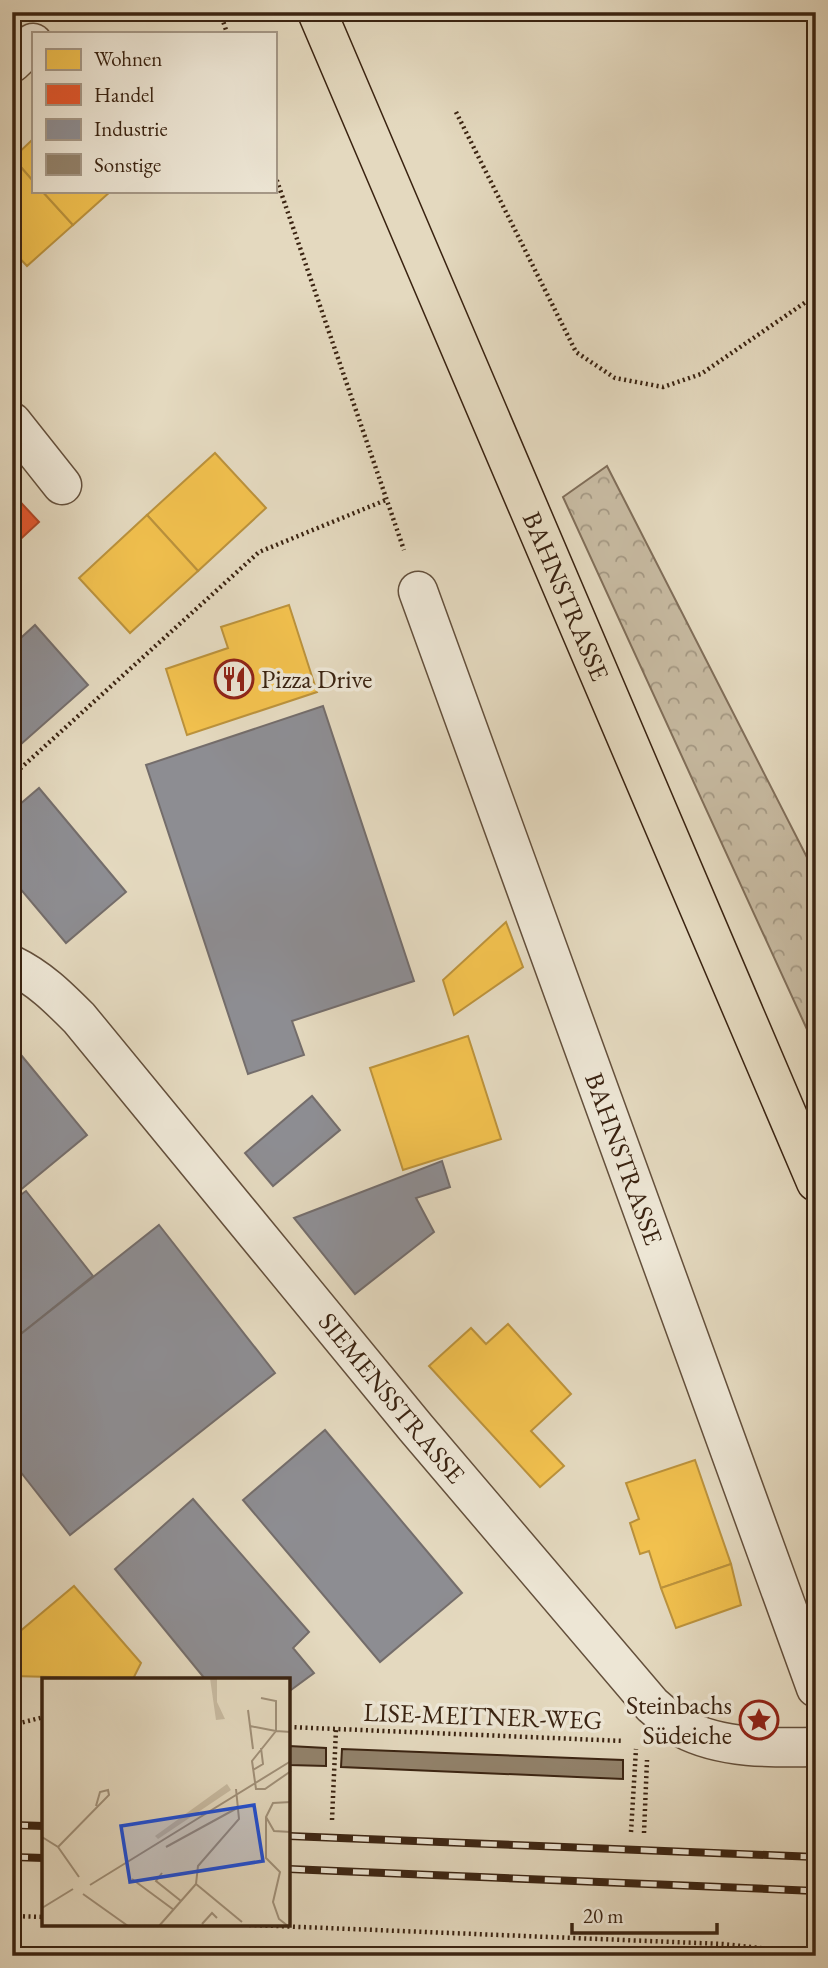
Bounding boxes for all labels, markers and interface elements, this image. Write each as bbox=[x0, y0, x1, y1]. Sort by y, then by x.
legend bbox=[32, 32, 276, 192]
text: Wohnen bbox=[94, 45, 162, 72]
text: Handel bbox=[94, 81, 154, 108]
text: Industrie bbox=[94, 115, 168, 142]
text: Sonstige bbox=[94, 151, 161, 178]
street label: BAHNSTRASSE bbox=[515, 506, 617, 686]
restaurant icon: Pizza Drive bbox=[213, 658, 255, 700]
place label: Pizza Drive bbox=[261, 662, 372, 696]
street label: BAHNSTRASSE bbox=[577, 1068, 671, 1250]
street label: SIEMENSSTRASSE bbox=[311, 1305, 473, 1491]
inset map bbox=[42, 1678, 290, 1926]
place label: Steinbachs Südeiche bbox=[626, 1688, 732, 1752]
street label: LISE-MEITNER-WEG bbox=[363, 1695, 603, 1737]
place icon: Steinbachs Südeiche bbox=[738, 1699, 780, 1741]
scale bar bbox=[572, 1891, 718, 1935]
text: 20 m bbox=[583, 1902, 624, 1929]

